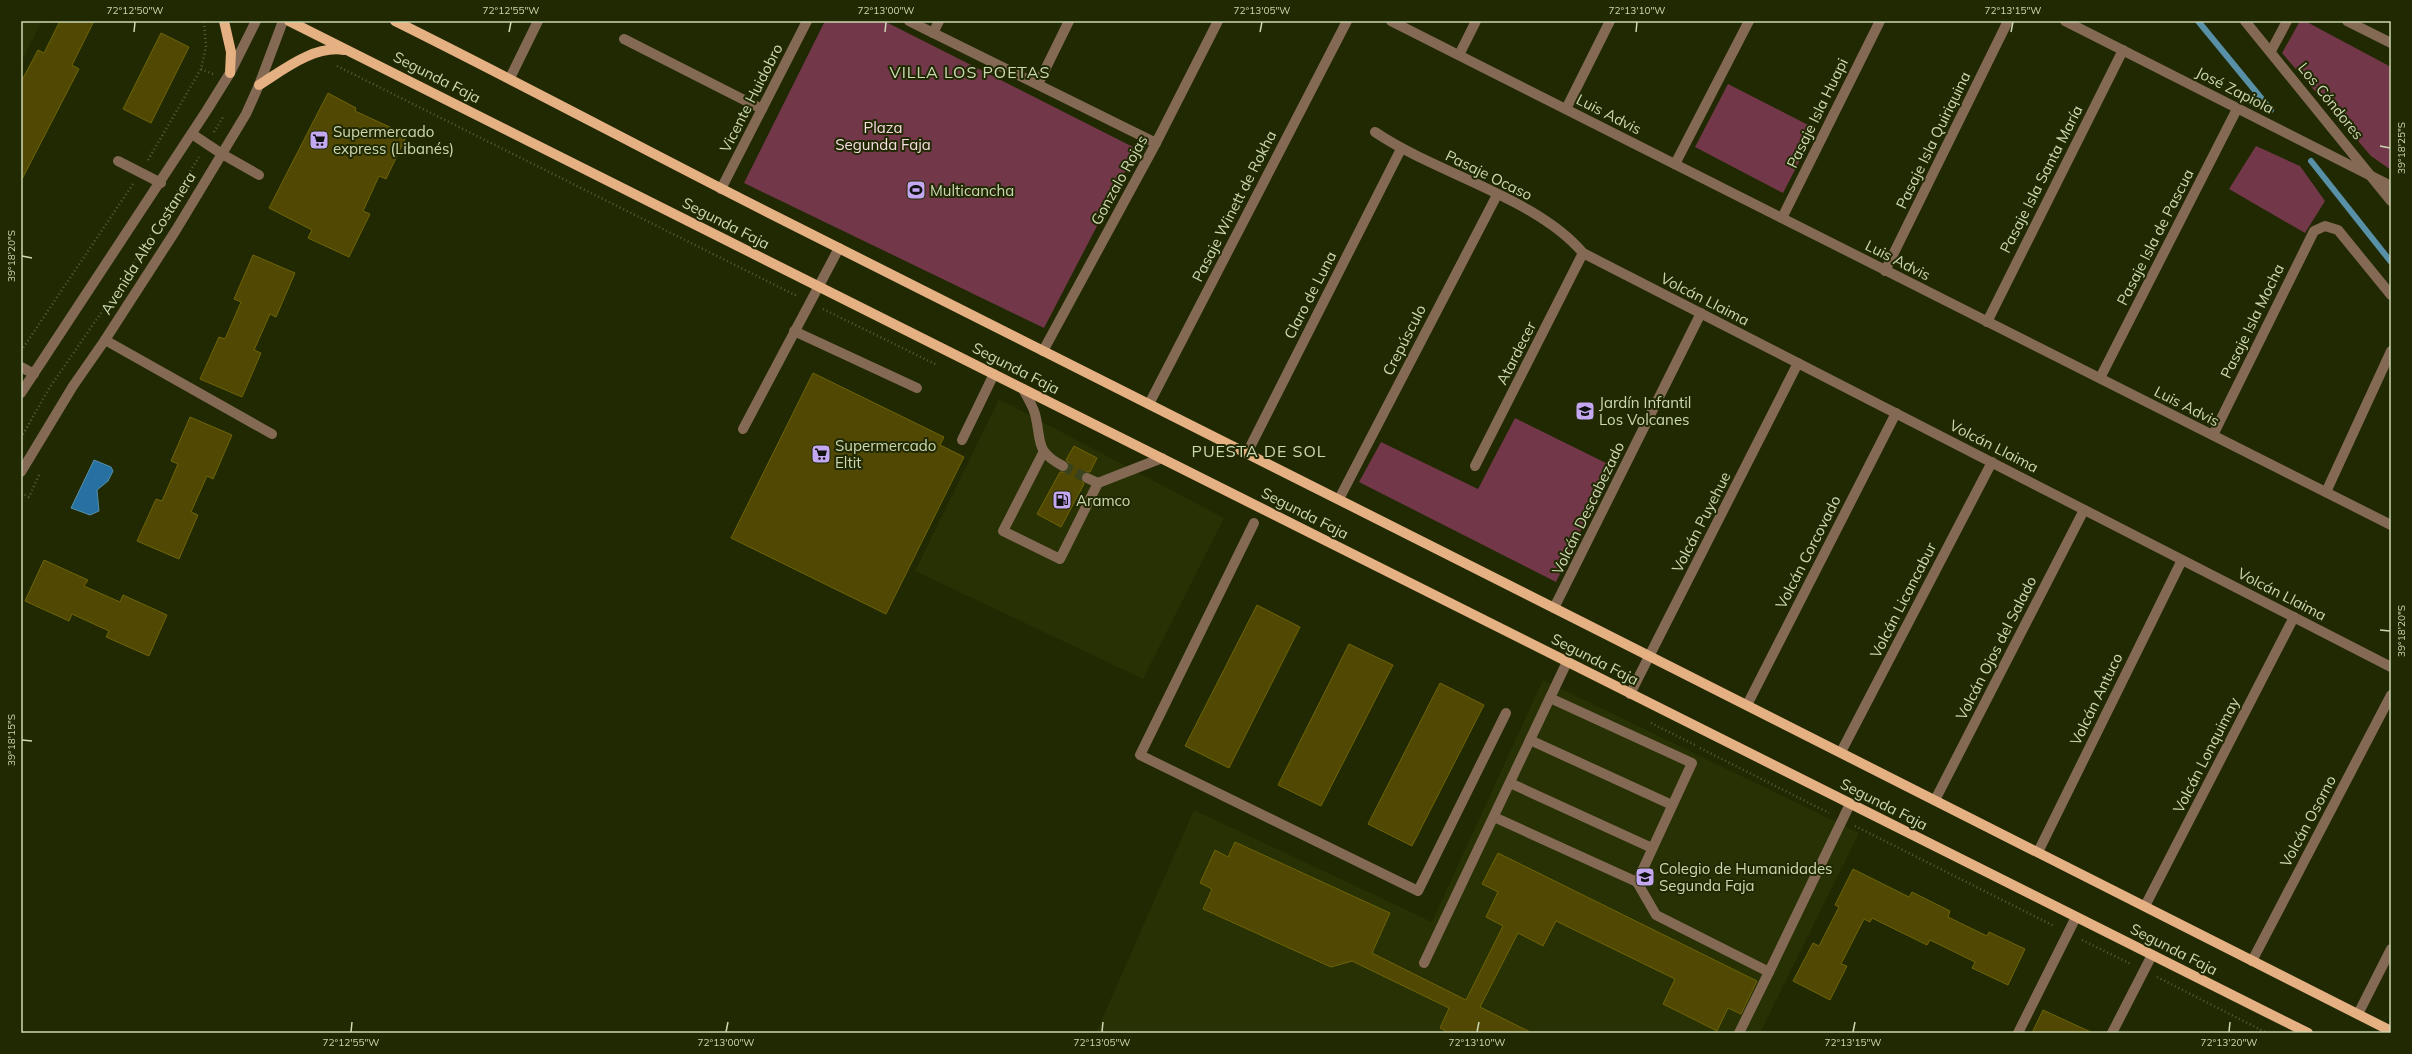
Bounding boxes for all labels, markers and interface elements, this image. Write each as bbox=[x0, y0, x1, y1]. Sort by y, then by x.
text: 72°12'50"W bbox=[107, 4, 163, 17]
text: 72°12'55"W bbox=[483, 4, 539, 17]
text: 72°13'00"W bbox=[858, 4, 914, 17]
text: 72°13'05"W bbox=[1234, 4, 1290, 17]
text: 72°13'10"W bbox=[1609, 4, 1665, 17]
text: 72°13'15"W bbox=[1985, 4, 2041, 17]
street label: Vicente Huidobro bbox=[715, 40, 787, 156]
street label: Segunda Faja bbox=[390, 47, 484, 107]
street label: Pasaje Isla Huapi bbox=[1782, 55, 1852, 171]
street label: Los Cóndores bbox=[2294, 59, 2368, 143]
district label: VILLA LOS POETAS bbox=[890, 62, 1050, 82]
street label: José Zapiola bbox=[2193, 62, 2277, 118]
street label: Pasaje Isla Quiriquina bbox=[1892, 68, 1974, 212]
street label: Luis Advis bbox=[1573, 90, 1645, 138]
street label: Pasaje Isla Santa María bbox=[1995, 102, 2087, 256]
park label: Plaza Segunda Faja bbox=[835, 118, 931, 154]
place label: Supermercado express (Libanés) bbox=[333, 122, 454, 158]
text: 39°18'25"S bbox=[2395, 122, 2408, 174]
street label: Pasaje Winett de Rokha bbox=[1188, 127, 1280, 285]
supermarket icon: Supermercado express (Libanés) bbox=[308, 129, 330, 151]
street label: Gonzalo Rojas bbox=[1086, 132, 1152, 228]
street label: Pasaje Ocaso bbox=[1442, 146, 1536, 204]
street label: Pasaje Isla de Pascua bbox=[2112, 166, 2198, 308]
street label: Avenida Alto Costanera bbox=[96, 168, 200, 318]
sports icon: Multicancha bbox=[905, 179, 927, 201]
place label: Multicancha bbox=[930, 181, 1014, 200]
street label: Segunda Faja bbox=[679, 193, 773, 253]
text: 39°18'20"S bbox=[5, 230, 18, 282]
street label: Luis Advis bbox=[1862, 236, 1934, 284]
street label: Claro de Luna bbox=[1280, 248, 1340, 342]
street label: Pasaje Isla Mocha bbox=[2216, 261, 2288, 381]
street label: Volcán Llaima bbox=[1657, 268, 1753, 330]
street label: Crepúsculo bbox=[1378, 301, 1430, 379]
street label: Atardecer bbox=[1492, 318, 1540, 388]
street label: Segunda Faja bbox=[969, 338, 1063, 398]
street label: Luis Advis bbox=[2151, 382, 2223, 430]
place label: Jardín Infantil Los Volcanes bbox=[1599, 393, 1691, 429]
school or university icon: Jardín Infantil Los Volcanes bbox=[1574, 400, 1596, 422]
street label: Volcán Llaima bbox=[1946, 415, 2042, 477]
place label: Supermercado Eltit bbox=[835, 436, 936, 472]
street label: Volcán Descabezado bbox=[1548, 438, 1628, 578]
district label: PUESTA DE SOL bbox=[1191, 441, 1327, 461]
supermarket icon: Supermercado Eltit bbox=[810, 443, 832, 465]
street label: Volcán Puyehue bbox=[1667, 468, 1735, 576]
street label: Segunda Faja bbox=[1258, 483, 1352, 543]
fuel station icon: Aramco bbox=[1051, 489, 1073, 511]
place label: Aramco bbox=[1076, 491, 1130, 510]
street label: Volcán Corcovado bbox=[1771, 492, 1845, 612]
street label: Volcán Licancabur bbox=[1866, 539, 1941, 661]
street label: Volcán Llaima bbox=[2234, 563, 2330, 625]
street label: Volcán Ojos del Salado bbox=[1951, 573, 2041, 723]
text: 39°18'20"S bbox=[2395, 605, 2408, 657]
street label: Segunda Faja bbox=[1548, 629, 1642, 689]
street label: Volcán Antuco bbox=[2065, 650, 2127, 748]
street label: Volcán Lonquimay bbox=[2169, 694, 2243, 816]
text: 39°18'15"S bbox=[5, 714, 18, 766]
street label: Volcán Osorno bbox=[2276, 772, 2340, 870]
street label: Segunda Faja bbox=[1837, 774, 1931, 834]
place label: Colegio de Humanidades Segunda Faja bbox=[1659, 859, 1832, 895]
school or university icon: Colegio de Humanidades Segunda Faja bbox=[1634, 866, 1656, 888]
street label: Segunda Faja bbox=[2127, 919, 2221, 979]
text: 72°12'55"W bbox=[323, 1036, 379, 1049]
text: 72°13'00"W bbox=[698, 1036, 754, 1049]
text: 72°13'05"W bbox=[1074, 1036, 1130, 1049]
text: 72°13'10"W bbox=[1449, 1036, 1505, 1049]
text: 72°13'15"W bbox=[1825, 1036, 1881, 1049]
text: 72°13'20"W bbox=[2201, 1036, 2257, 1049]

